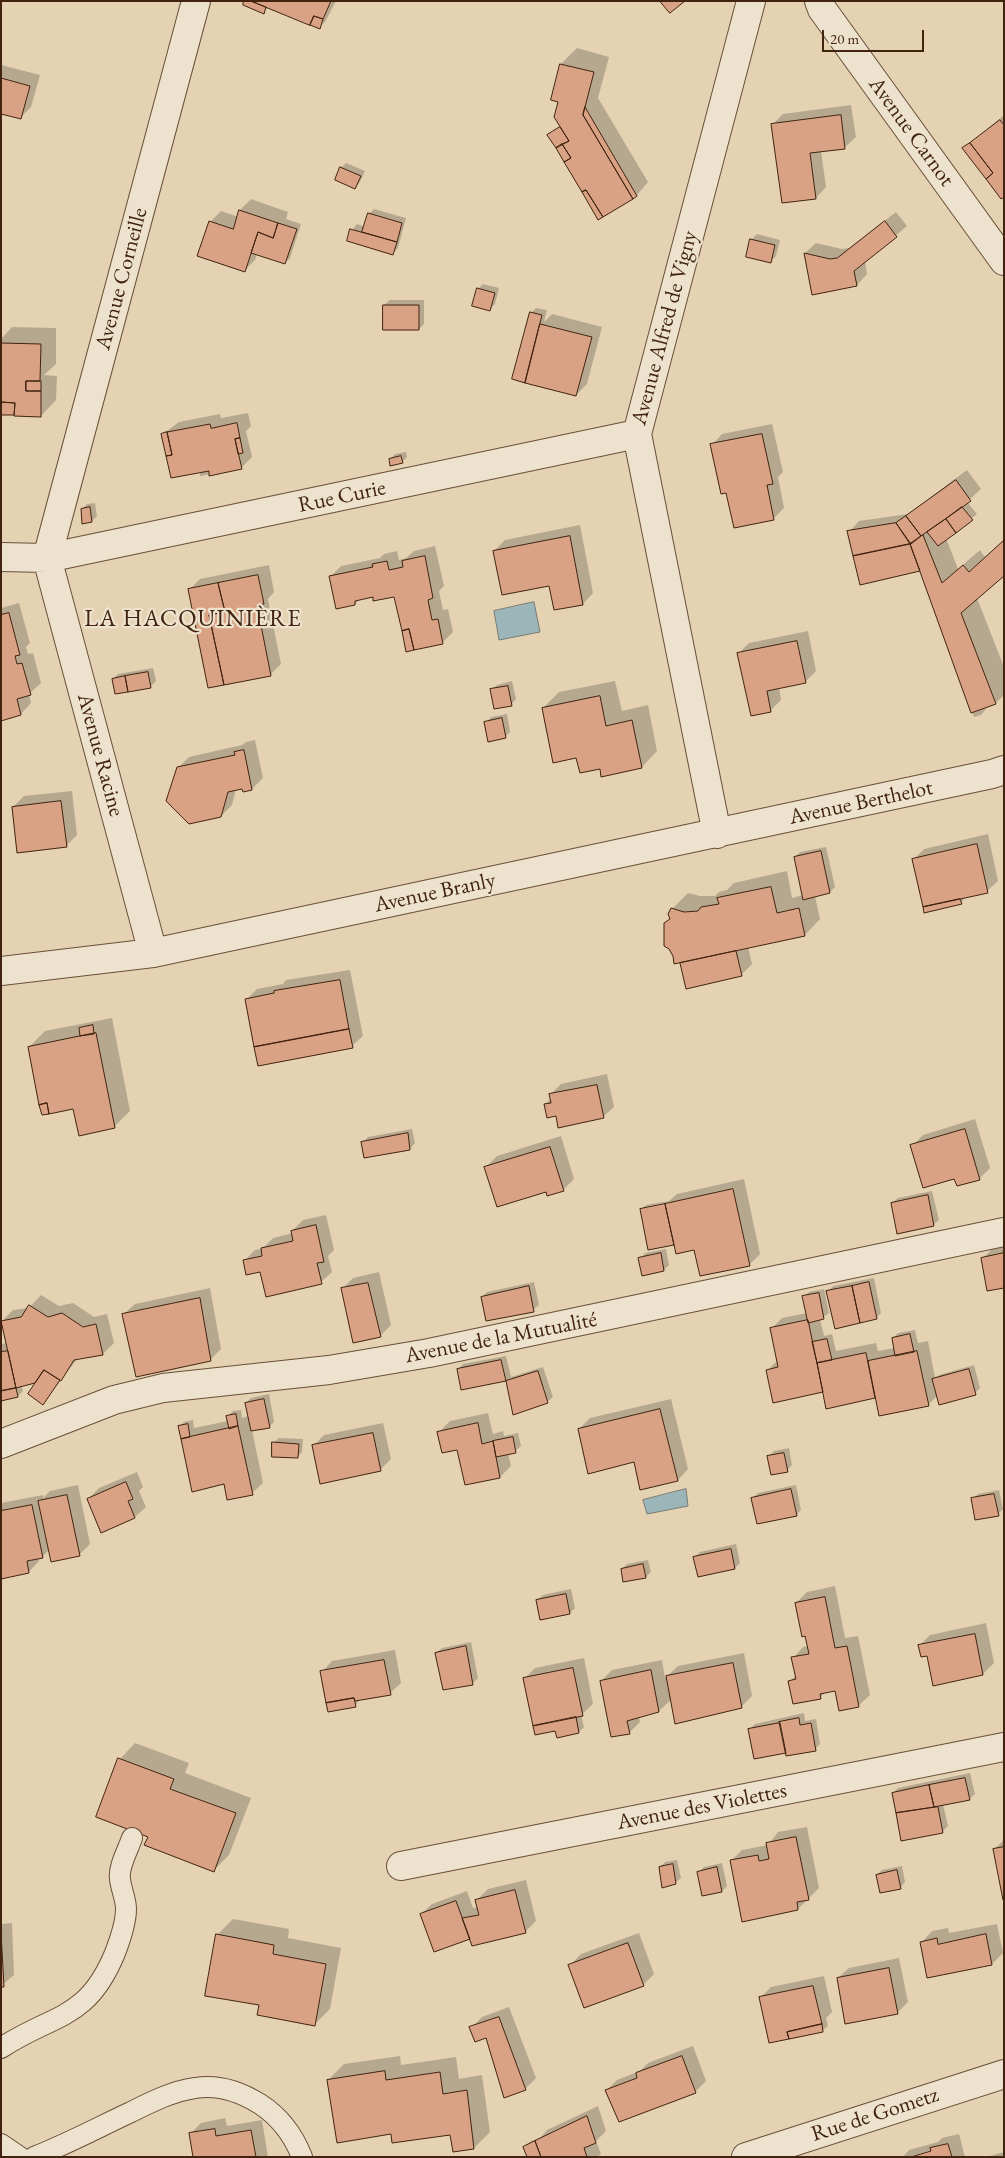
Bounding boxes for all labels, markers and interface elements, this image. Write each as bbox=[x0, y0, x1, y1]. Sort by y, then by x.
scale bar bbox=[825, 20, 928, 52]
text: 20 m bbox=[830, 29, 859, 48]
street label: Avenue Carnot bbox=[862, 72, 960, 192]
street label: Avenue Corneille bbox=[90, 205, 154, 353]
street label: Avenue Alfred de Vigny bbox=[626, 228, 704, 428]
street label: Rue Curie bbox=[296, 475, 388, 519]
district label: LA HACQUINIÈRE bbox=[83, 605, 303, 633]
street label: Avenue Racine bbox=[71, 690, 129, 820]
street label: Avenue Berthelot bbox=[787, 775, 935, 831]
street label: Avenue Branly bbox=[372, 867, 498, 919]
street label: Avenue de la Mutualité bbox=[403, 1306, 599, 1370]
street label: Avenue des Violettes bbox=[615, 1778, 789, 1836]
street label: Rue de Gometz bbox=[808, 2082, 942, 2148]

